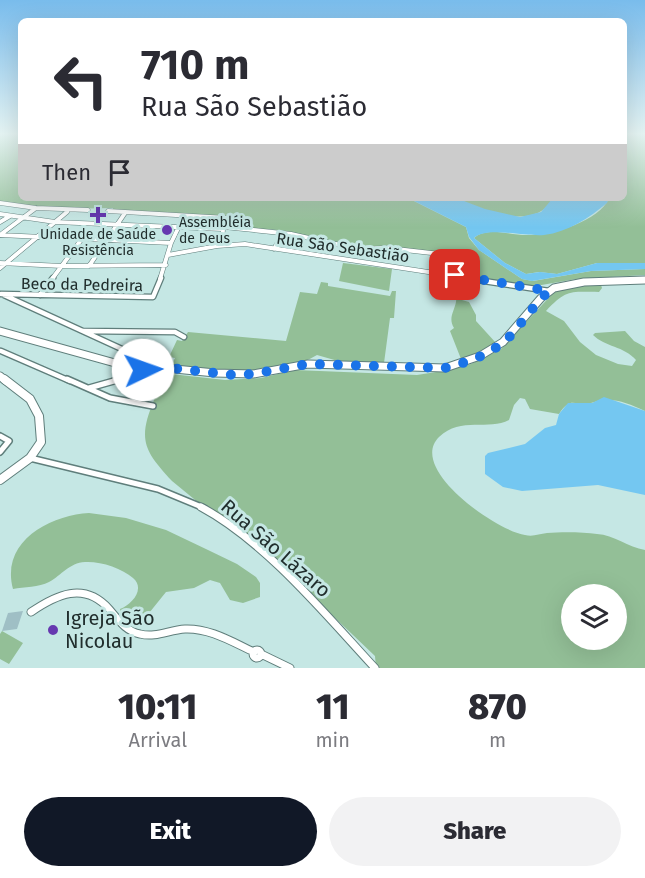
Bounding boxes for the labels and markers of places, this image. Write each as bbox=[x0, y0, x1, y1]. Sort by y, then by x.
marker: Unidade de Saúde Resistência bbox=[89, 206, 107, 224]
place label: Assembléia de Deus bbox=[179, 214, 251, 247]
marker: Assembléia de Deus bbox=[160, 223, 174, 237]
place label: Unidade de Saúde Resistência bbox=[40, 226, 156, 259]
pin bbox=[429, 249, 480, 300]
place label: Igreja São Nicolau bbox=[65, 606, 155, 653]
marker: Igreja São Nicolau bbox=[46, 623, 60, 637]

